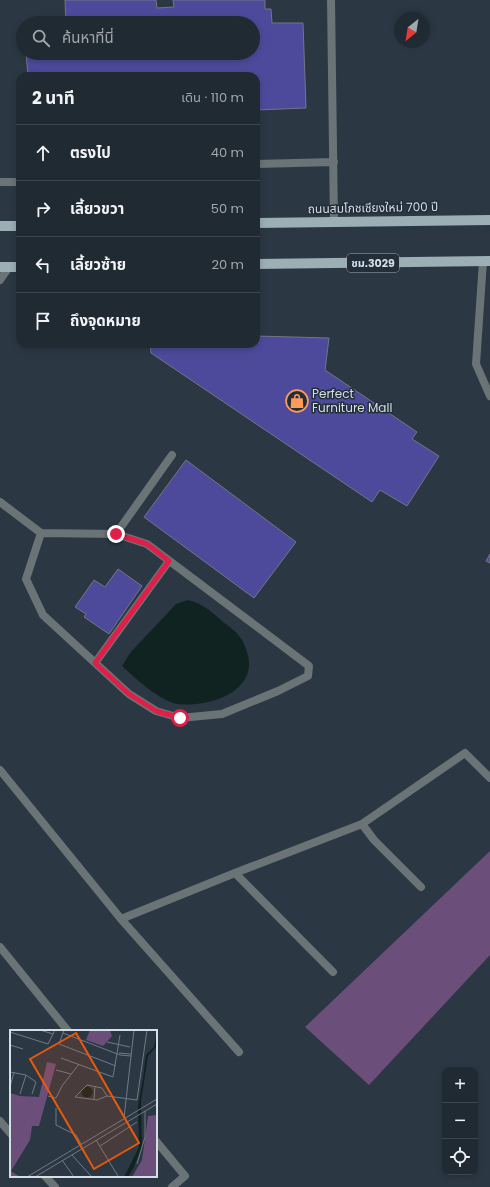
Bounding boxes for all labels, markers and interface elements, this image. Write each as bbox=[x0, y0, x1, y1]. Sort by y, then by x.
north arrow bbox=[394, 12, 430, 48]
search box bbox=[16, 16, 260, 60]
icon: search bbox=[30, 27, 52, 49]
text: ค้นหาที่นี่ bbox=[62, 27, 114, 48]
text: 2 นาที bbox=[32, 86, 75, 110]
text: เดิน · 110 m bbox=[181, 88, 244, 107]
icon: ahead bbox=[32, 142, 54, 164]
text: ตรงไป bbox=[70, 142, 111, 163]
text: 40 m bbox=[211, 143, 244, 162]
icon: right bbox=[32, 198, 54, 220]
text: เลี้ยวขวา bbox=[70, 198, 124, 219]
street label: ถนนสมโภชเชียงใหม่ 700 ปี bbox=[308, 198, 438, 217]
text: 50 m bbox=[211, 199, 244, 218]
icon: left bbox=[32, 254, 54, 276]
text: เลี้ยวซ้าย bbox=[70, 254, 126, 275]
road number: ชม.3029 bbox=[347, 254, 399, 272]
text: 20 m bbox=[211, 255, 244, 274]
icon: arrive bbox=[32, 310, 54, 332]
text: ถึงจุดหมาย bbox=[70, 310, 141, 331]
place label: Perfect Furniture Mall bbox=[312, 385, 392, 416]
shop icon: Perfect Furniture Mall bbox=[284, 388, 310, 414]
route end bbox=[107, 525, 125, 543]
route start bbox=[171, 709, 189, 727]
inset map bbox=[10, 1030, 157, 1177]
map controls bbox=[442, 1067, 478, 1175]
button: + bbox=[442, 1067, 478, 1103]
button: − bbox=[442, 1103, 478, 1139]
button: locate bbox=[442, 1139, 478, 1175]

